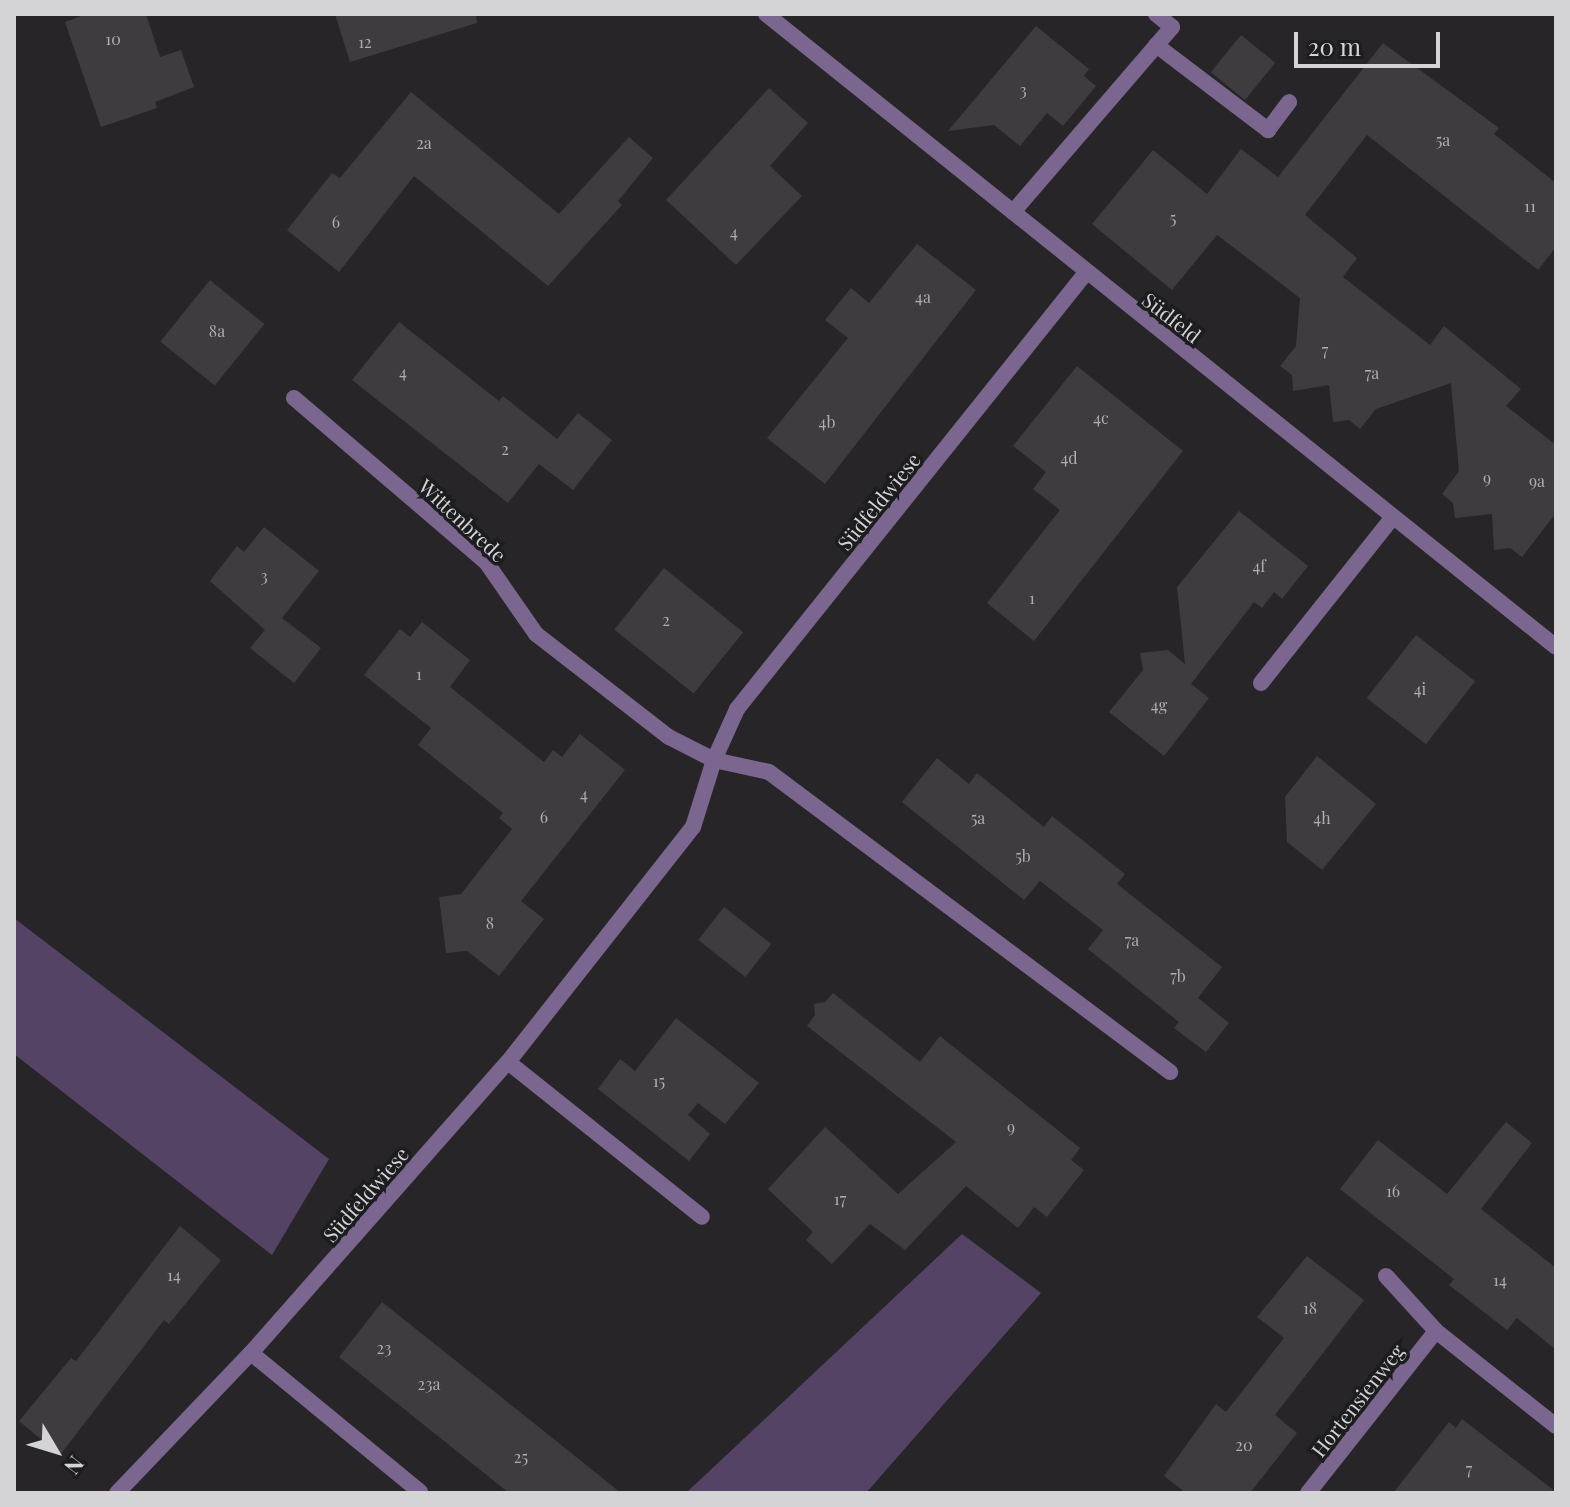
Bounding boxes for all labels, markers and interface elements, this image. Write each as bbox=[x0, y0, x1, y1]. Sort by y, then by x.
scale bar bbox=[1298, 16, 1444, 66]
house number: 10 bbox=[105, 29, 121, 49]
text: 20 m bbox=[1308, 30, 1361, 62]
house number: 12 bbox=[358, 32, 372, 52]
house number: 3 bbox=[1019, 80, 1027, 100]
house number: 5a bbox=[1436, 130, 1450, 150]
house number: 2a bbox=[416, 133, 432, 153]
house number: 11 bbox=[1524, 196, 1536, 216]
house number: 5 bbox=[1170, 208, 1176, 228]
house number: 6 bbox=[332, 212, 340, 232]
house number: 4 bbox=[730, 222, 738, 242]
house number: 4a bbox=[915, 287, 931, 307]
street label: Südfeld bbox=[1138, 287, 1206, 347]
house number: 8a bbox=[209, 321, 225, 341]
house number: 7 bbox=[1322, 340, 1328, 360]
house number: 4 bbox=[399, 362, 407, 382]
house number: 7a bbox=[1365, 363, 1379, 383]
house number: 4c bbox=[1093, 408, 1109, 428]
house number: 4b bbox=[819, 412, 835, 432]
house number: 2 bbox=[501, 439, 509, 459]
street label: Südfeldwiese bbox=[832, 448, 924, 554]
house number: 4d bbox=[1060, 448, 1078, 468]
house number: 9 bbox=[1483, 468, 1491, 488]
house number: 9a bbox=[1529, 471, 1545, 491]
street label: Wittenbrede bbox=[414, 474, 512, 566]
house number: 4f bbox=[1252, 556, 1266, 576]
house number: 3 bbox=[260, 566, 268, 586]
house number: 1 bbox=[1029, 588, 1035, 608]
house number: 2 bbox=[662, 610, 670, 630]
house number: 1 bbox=[416, 664, 422, 684]
house number: 4i bbox=[1414, 679, 1426, 699]
house number: 4g bbox=[1151, 695, 1167, 715]
house number: 4 bbox=[580, 784, 588, 804]
house number: 6 bbox=[540, 807, 548, 827]
house number: 5a bbox=[971, 808, 985, 828]
house number: 4h bbox=[1313, 808, 1331, 828]
house number: 5b bbox=[1015, 846, 1031, 866]
house number: 8 bbox=[486, 913, 494, 933]
house number: 7a bbox=[1125, 930, 1139, 950]
house number: 7b bbox=[1170, 966, 1186, 986]
house number: 15 bbox=[653, 1071, 665, 1091]
house number: 9 bbox=[1007, 1117, 1015, 1137]
street label: Südfeldwiese bbox=[317, 1142, 413, 1246]
house number: 16 bbox=[1386, 1181, 1400, 1201]
house number: 17 bbox=[834, 1189, 846, 1209]
house number: 14 bbox=[167, 1265, 181, 1285]
house number: 14 bbox=[1493, 1270, 1507, 1290]
house number: 18 bbox=[1303, 1298, 1317, 1318]
house number: 23 bbox=[377, 1338, 391, 1358]
street label: Hortensienweg bbox=[1306, 1339, 1408, 1461]
house number: 23a bbox=[418, 1374, 440, 1394]
north arrow bbox=[16, 1411, 96, 1491]
house number: 20 bbox=[1235, 1435, 1253, 1455]
house number: 25 bbox=[514, 1447, 528, 1467]
text: N bbox=[58, 1450, 92, 1481]
house number: 7 bbox=[1466, 1459, 1472, 1479]

